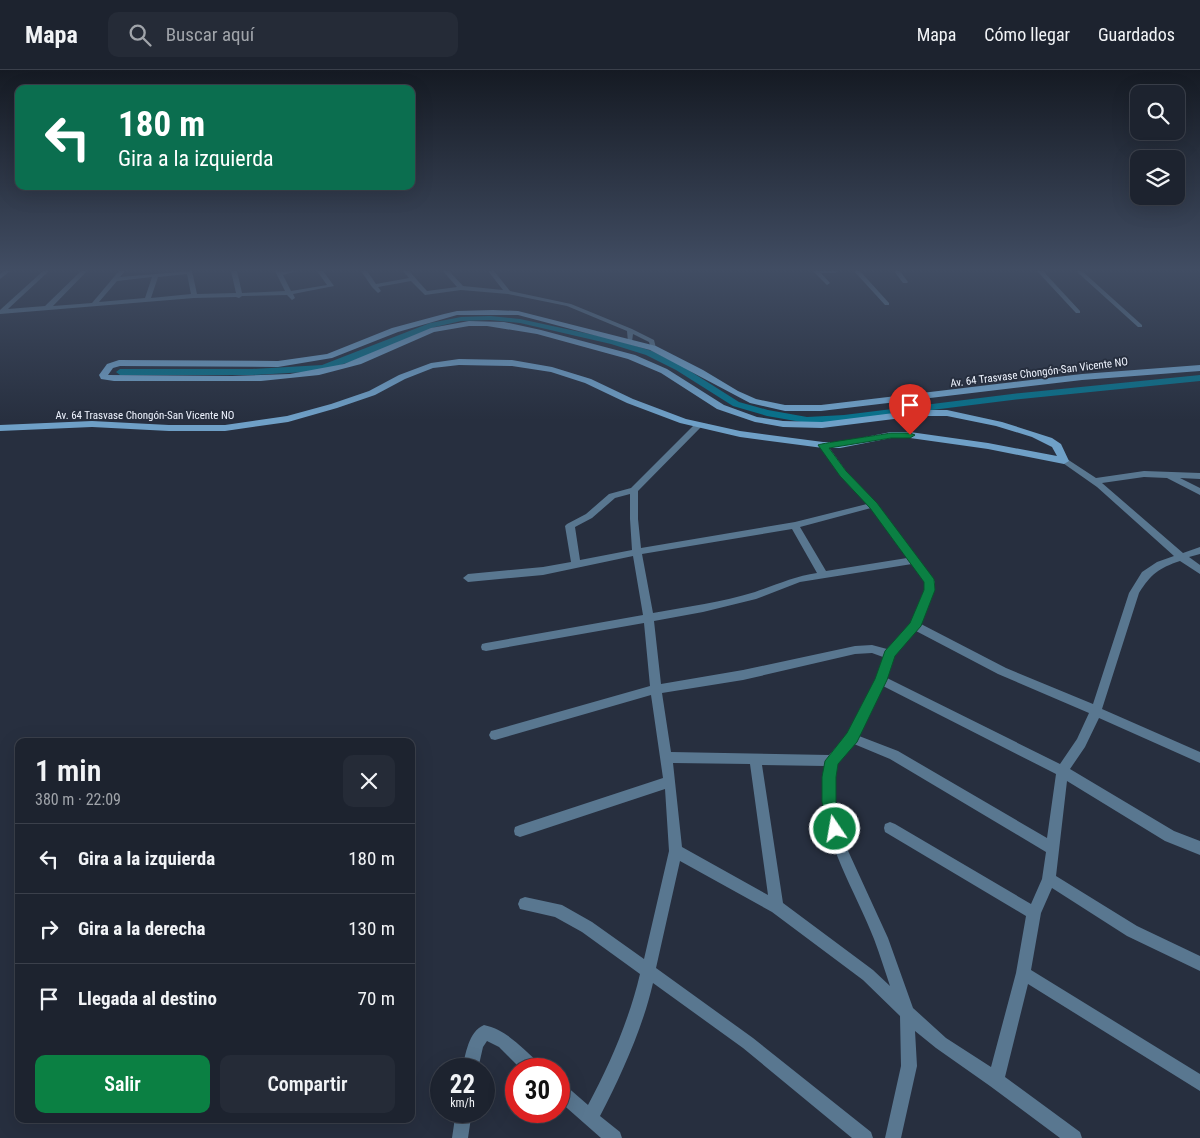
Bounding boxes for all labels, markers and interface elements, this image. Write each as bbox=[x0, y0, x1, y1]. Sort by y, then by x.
search box bbox=[108, 12, 458, 57]
text: Mapa bbox=[25, 21, 78, 49]
icon: search bbox=[126, 21, 154, 49]
text: Buscar aquí bbox=[166, 23, 254, 46]
text: Mapa bbox=[917, 24, 956, 45]
text: Cómo llegar bbox=[984, 24, 1070, 45]
text: Guardados bbox=[1098, 24, 1175, 45]
map controls bbox=[1130, 85, 1185, 205]
button: search bbox=[1130, 85, 1185, 140]
text: 180 m bbox=[118, 104, 205, 145]
icon: left bbox=[35, 105, 100, 170]
text: Gira a la izquierda bbox=[118, 146, 274, 171]
button: layers bbox=[1130, 150, 1185, 205]
street label: Av. 64 Trasvase Chongón-San Vicente NO bbox=[949, 355, 1129, 390]
pin bbox=[889, 384, 931, 435]
icon: arrive bbox=[896, 391, 924, 419]
street label: Av. 64 Trasvase Chongón-San Vicente NO bbox=[56, 409, 234, 422]
text: 1 min bbox=[35, 753, 101, 788]
button: close bbox=[343, 755, 395, 807]
text: 380 m · 22:09 bbox=[35, 790, 121, 809]
position arrow bbox=[808, 802, 860, 854]
icon: left bbox=[35, 845, 63, 873]
text: Gira a la izquierda bbox=[78, 847, 215, 870]
text: 180 m bbox=[348, 847, 395, 870]
icon: right bbox=[35, 915, 63, 943]
text: Gira a la derecha bbox=[78, 917, 205, 940]
text: 130 m bbox=[348, 917, 395, 940]
icon: arrive bbox=[35, 985, 63, 1013]
text: Llegada al destino bbox=[78, 987, 217, 1010]
text: 70 m bbox=[358, 987, 395, 1010]
button: Salir bbox=[35, 1055, 210, 1113]
button: Compartir bbox=[220, 1055, 395, 1113]
speed limit sign: 30 bbox=[505, 1058, 570, 1123]
text: 22 bbox=[450, 1070, 475, 1099]
text: km/h bbox=[450, 1096, 475, 1110]

